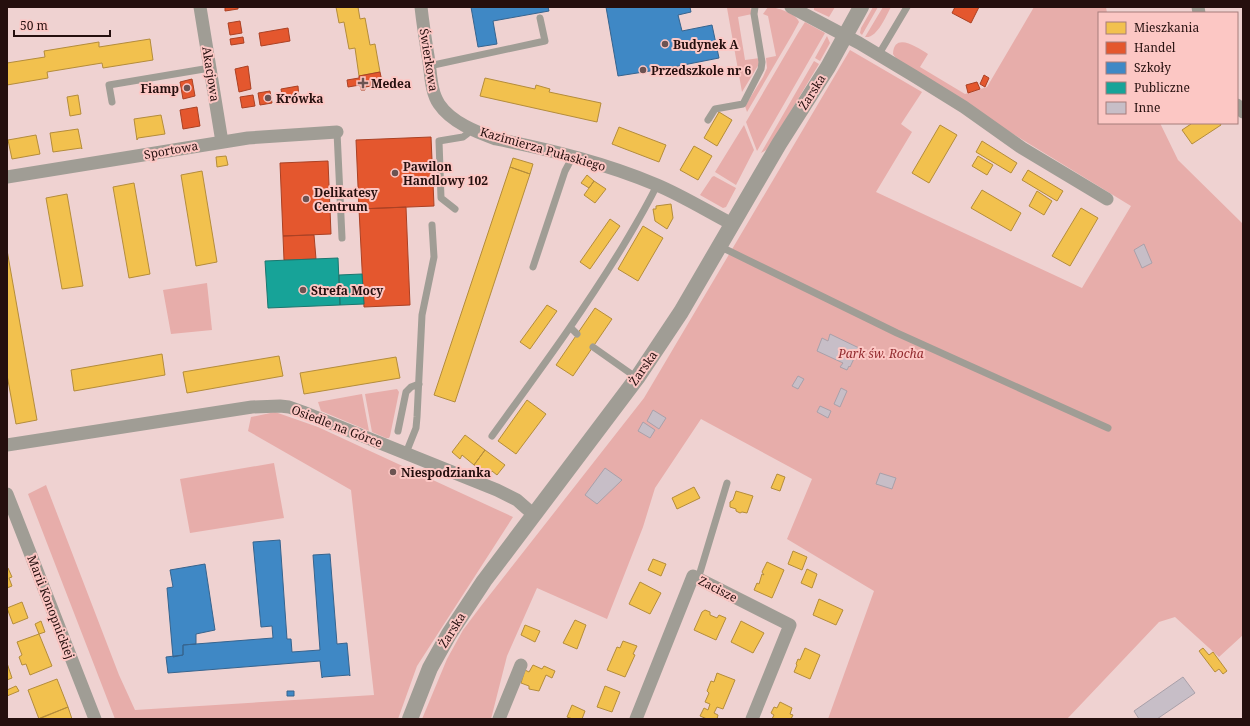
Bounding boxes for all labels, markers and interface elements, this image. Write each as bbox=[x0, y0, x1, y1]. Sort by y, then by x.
scale bar bbox=[14, 12, 110, 38]
legend bbox=[1098, 12, 1238, 124]
text: 50 m bbox=[20, 17, 48, 34]
text: Mieszkania bbox=[1134, 19, 1199, 36]
street label: Świerkowa bbox=[416, 27, 442, 93]
place label: Budynek A bbox=[673, 36, 739, 53]
marker: Budynek A bbox=[660, 39, 670, 49]
text: Handel bbox=[1134, 39, 1176, 56]
street label: Akacjowa bbox=[198, 45, 224, 103]
text: Szkoły bbox=[1134, 59, 1171, 76]
place label: Przedszkole nr 6 bbox=[651, 62, 751, 79]
marker: Przedszkole nr 6 bbox=[638, 65, 648, 75]
street label: Żarska bbox=[795, 71, 830, 113]
place label: Medea bbox=[371, 75, 411, 92]
marker: Medea bbox=[358, 78, 368, 88]
text: Publiczne bbox=[1134, 79, 1190, 96]
place label: Fiamp bbox=[141, 80, 179, 97]
marker: Fiamp bbox=[182, 83, 192, 93]
place label: Krówka bbox=[276, 90, 324, 107]
marker: Krówka bbox=[263, 93, 273, 103]
text: Inne bbox=[1134, 99, 1160, 116]
street label: Kazimierza Pułaskiego bbox=[478, 123, 608, 175]
street label: Sportowa bbox=[143, 137, 200, 163]
place label: Pawilon Handlowy 102 bbox=[403, 158, 488, 189]
marker: Pawilon Handlowy 102 bbox=[390, 168, 400, 178]
place label: Delikatesy Centrum bbox=[314, 184, 378, 215]
marker: Delikatesy Centrum bbox=[301, 194, 311, 204]
place label: Strefa Mocy bbox=[311, 282, 383, 299]
marker: Strefa Mocy bbox=[298, 285, 308, 295]
park label: Park św. Rocha bbox=[837, 345, 924, 362]
street label: Żarska bbox=[625, 347, 661, 389]
street label: Osiedle na Górce bbox=[289, 401, 385, 451]
place label: Niespodzianka bbox=[401, 464, 491, 481]
marker: Niespodzianka bbox=[388, 467, 398, 477]
street label: Marii Konopnickiej bbox=[23, 553, 79, 661]
street label: Zacisze bbox=[696, 572, 740, 606]
street label: Żarska bbox=[435, 609, 470, 651]

